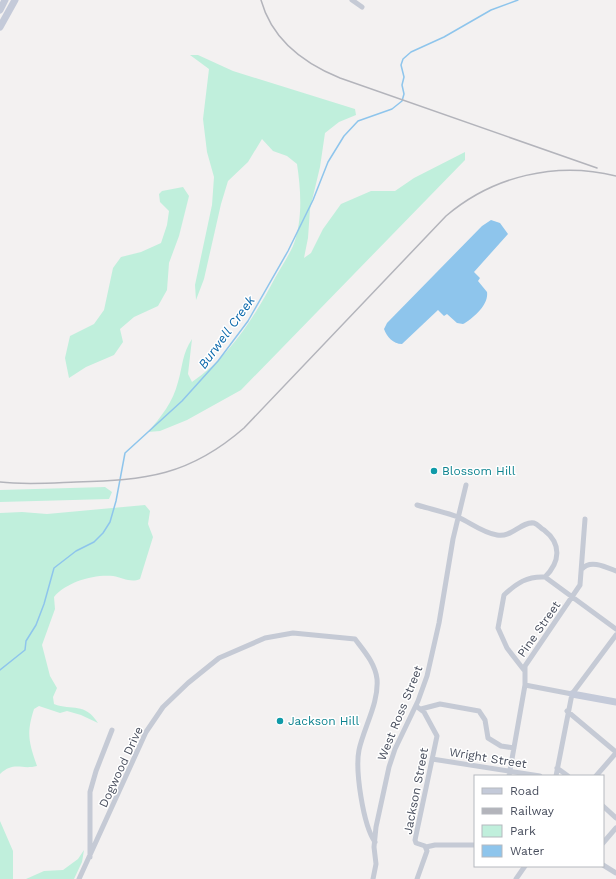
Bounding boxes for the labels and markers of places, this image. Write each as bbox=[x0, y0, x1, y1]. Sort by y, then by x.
place label: Blossom Hill bbox=[442, 464, 516, 478]
marker: Blossom Hill bbox=[429, 466, 439, 476]
place label: Jackson Hill bbox=[288, 714, 359, 728]
marker: Jackson Hill bbox=[275, 716, 285, 726]

